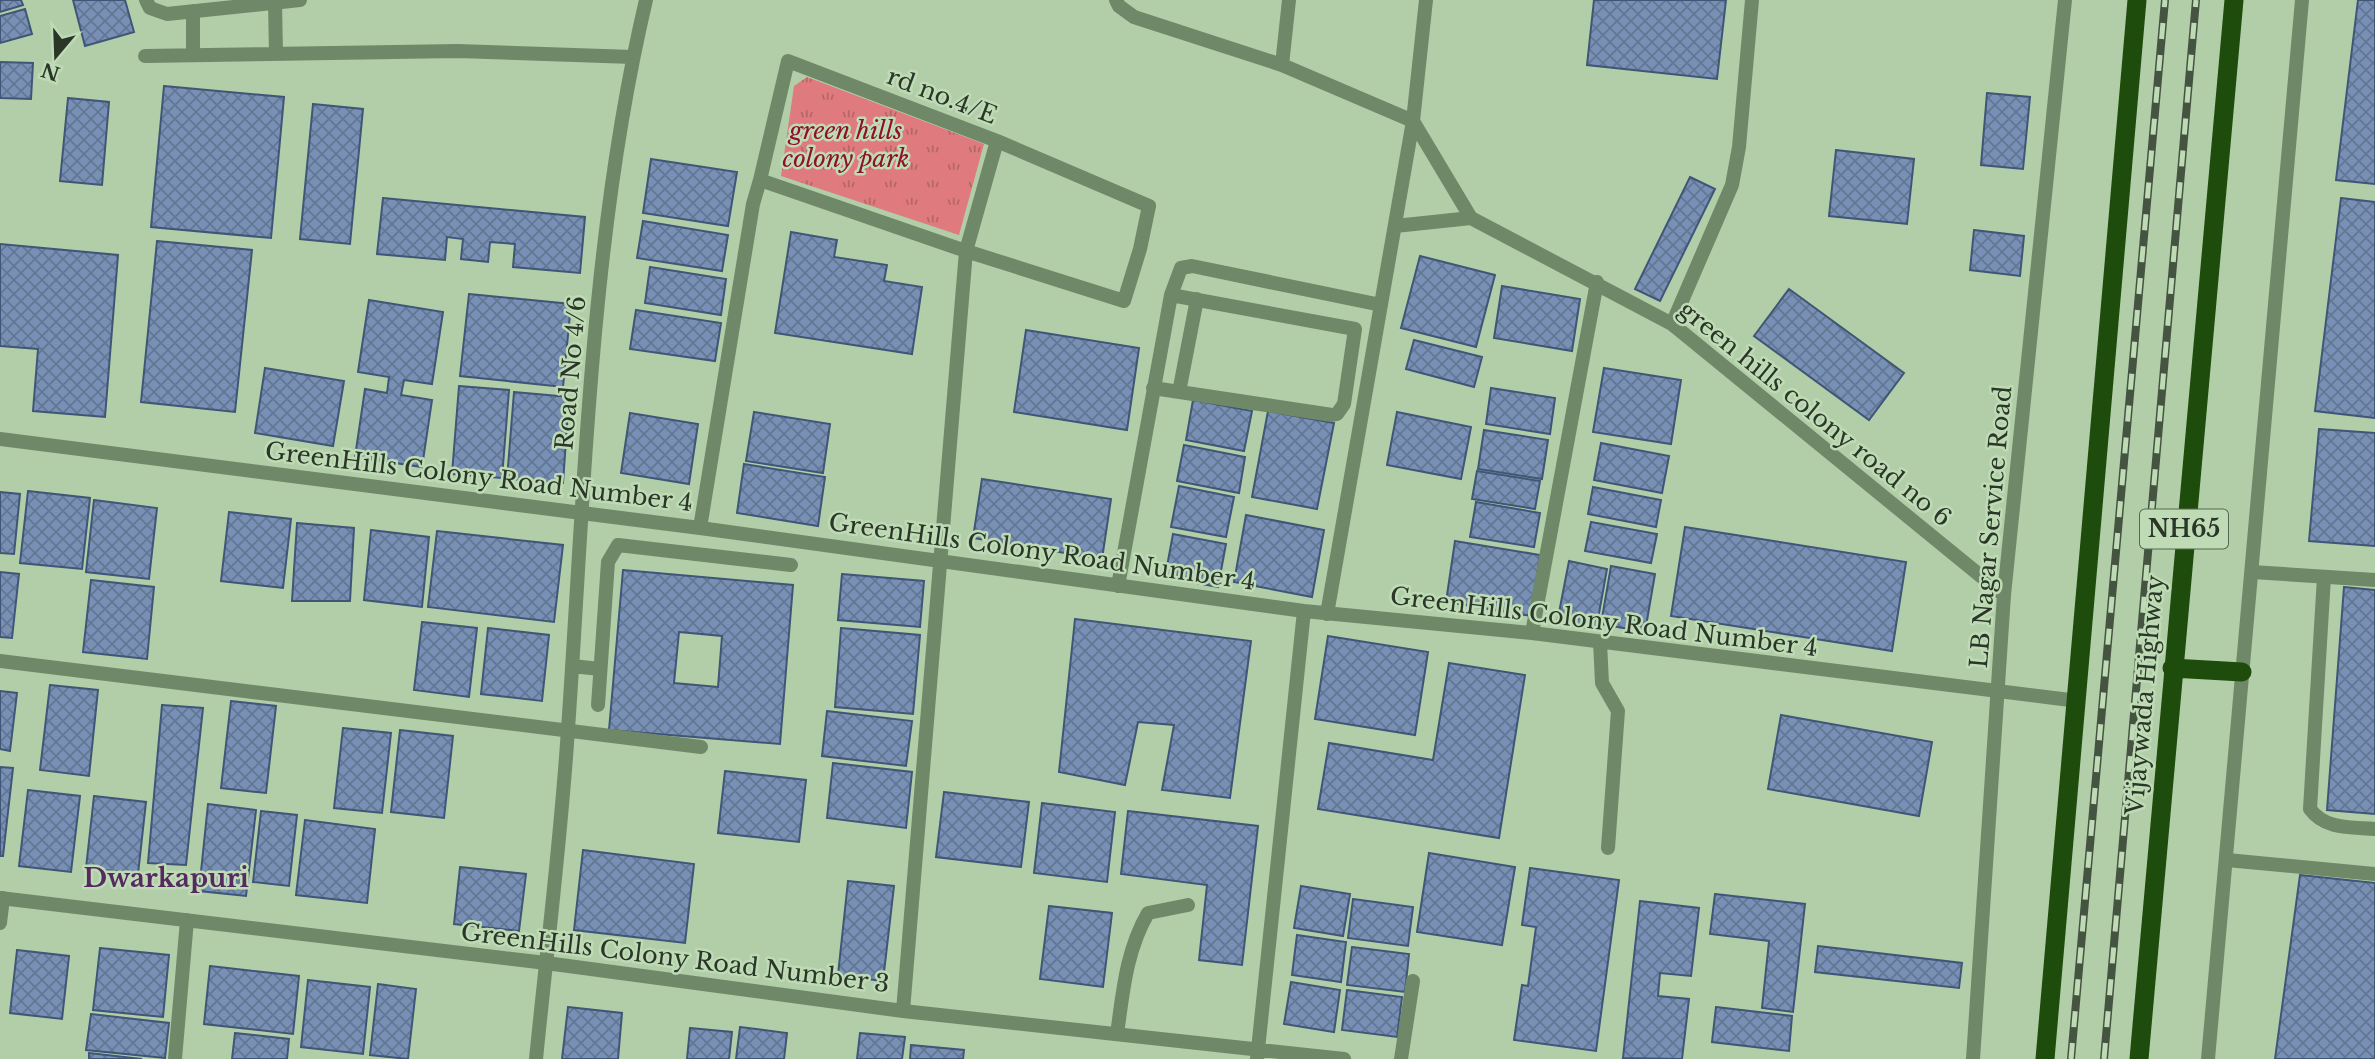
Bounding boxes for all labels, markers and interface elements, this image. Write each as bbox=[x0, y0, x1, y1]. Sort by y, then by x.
north arrow bbox=[21, 21, 91, 91]
text: N bbox=[38, 58, 63, 85]
street label: rd no.4/E bbox=[883, 61, 1001, 130]
park label: green hills colony park bbox=[783, 116, 909, 173]
street label: Road No 4/6 bbox=[549, 295, 592, 451]
street label: green hills colony road no 6 bbox=[1673, 295, 1957, 532]
street label: LB Nagar Service Road bbox=[1964, 385, 2017, 669]
street label: GreenHills Colony Road Number 4 bbox=[264, 436, 695, 517]
street label: GreenHills Colony Road Number 4 bbox=[827, 507, 1257, 596]
road number: NH65 bbox=[2140, 509, 2228, 548]
street label: Vijaywada Highway bbox=[2119, 573, 2170, 817]
street label: GreenHills Colony Road Number 4 bbox=[1389, 581, 1820, 662]
district label: Dwarkapuri bbox=[83, 862, 249, 894]
street label: GreenHills Colony Road Number 3 bbox=[459, 917, 891, 998]

